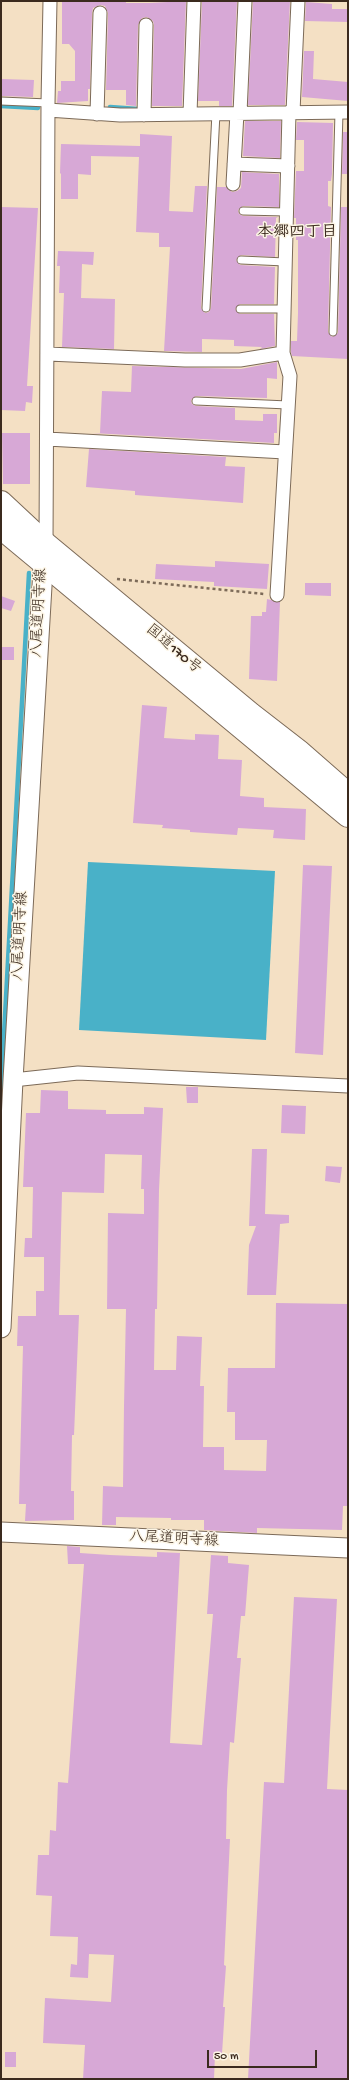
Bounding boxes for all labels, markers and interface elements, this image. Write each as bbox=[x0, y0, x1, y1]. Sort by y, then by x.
district label: 本郷四丁目 bbox=[257, 224, 337, 244]
street label: 八尾道明寺線 bbox=[29, 568, 51, 658]
street label: 国道170号 bbox=[141, 621, 205, 679]
street label: 八尾道明寺線 bbox=[10, 891, 32, 981]
street label: 八尾道明寺線 bbox=[129, 1529, 219, 1551]
scale bar bbox=[209, 2042, 319, 2068]
text: 50 m bbox=[214, 2050, 239, 2064]

